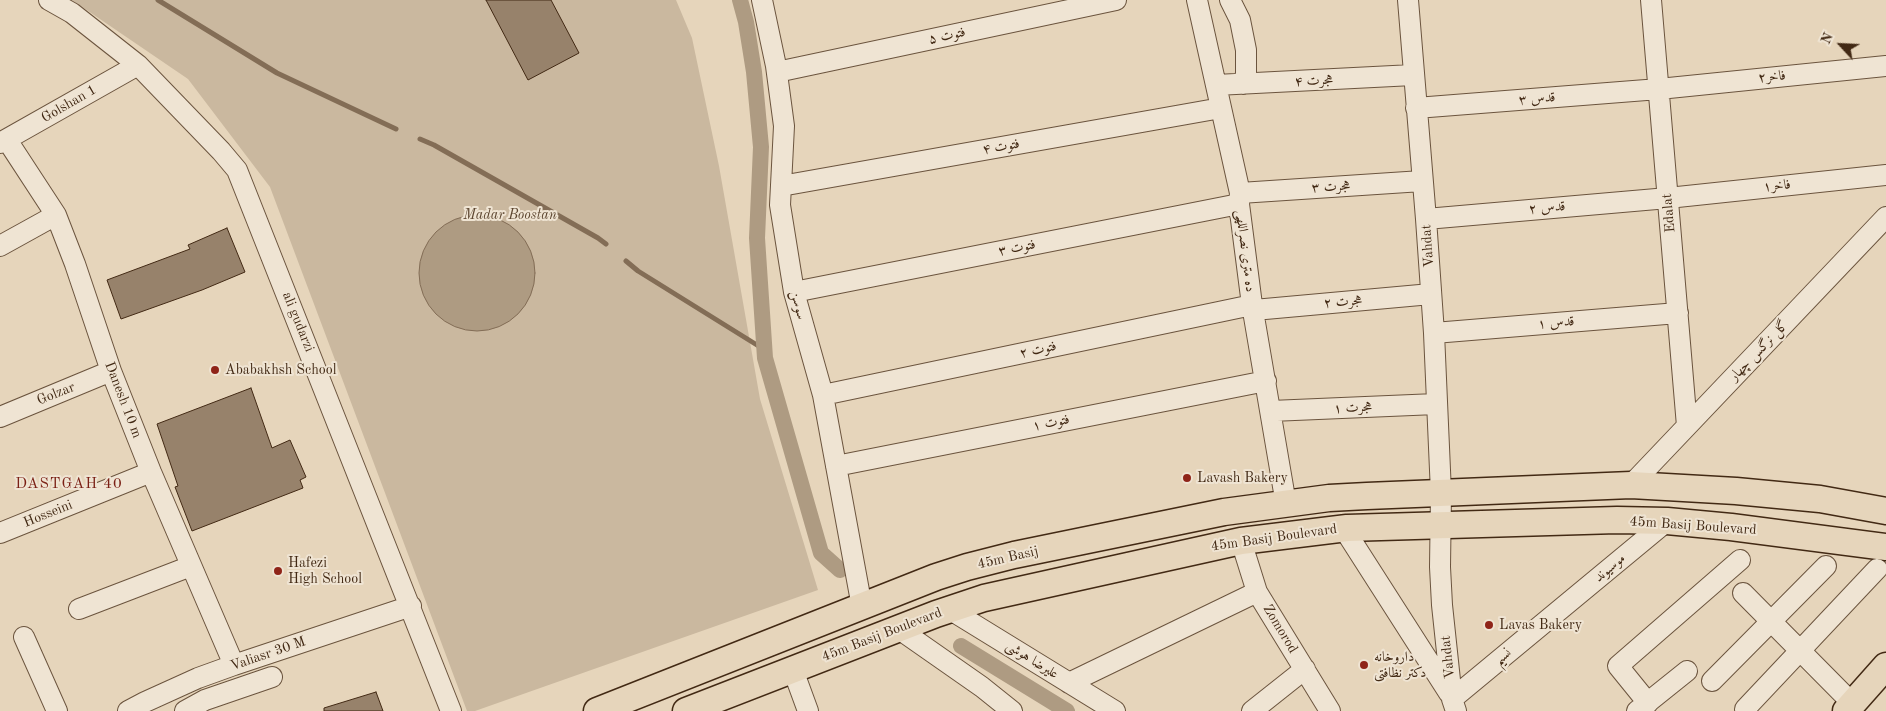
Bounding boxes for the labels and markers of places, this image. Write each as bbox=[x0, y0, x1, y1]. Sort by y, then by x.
place label: Ababakhsh School bbox=[225, 362, 336, 378]
marker: Ababakhsh School bbox=[209, 364, 221, 376]
place label: Lavash Bakery bbox=[1197, 470, 1288, 486]
marker: Lavash Bakery bbox=[1181, 472, 1193, 484]
place label: Hafezi High School bbox=[288, 555, 362, 588]
marker: Hafezi High School bbox=[272, 565, 284, 577]
place label: Lavas Bakery bbox=[1499, 617, 1582, 633]
marker: Lavas Bakery bbox=[1483, 619, 1495, 631]
place label: داروخانه دکتر نظافتی bbox=[1374, 649, 1426, 682]
marker: داروخانه دکتر نظافتی bbox=[1358, 659, 1370, 671]

